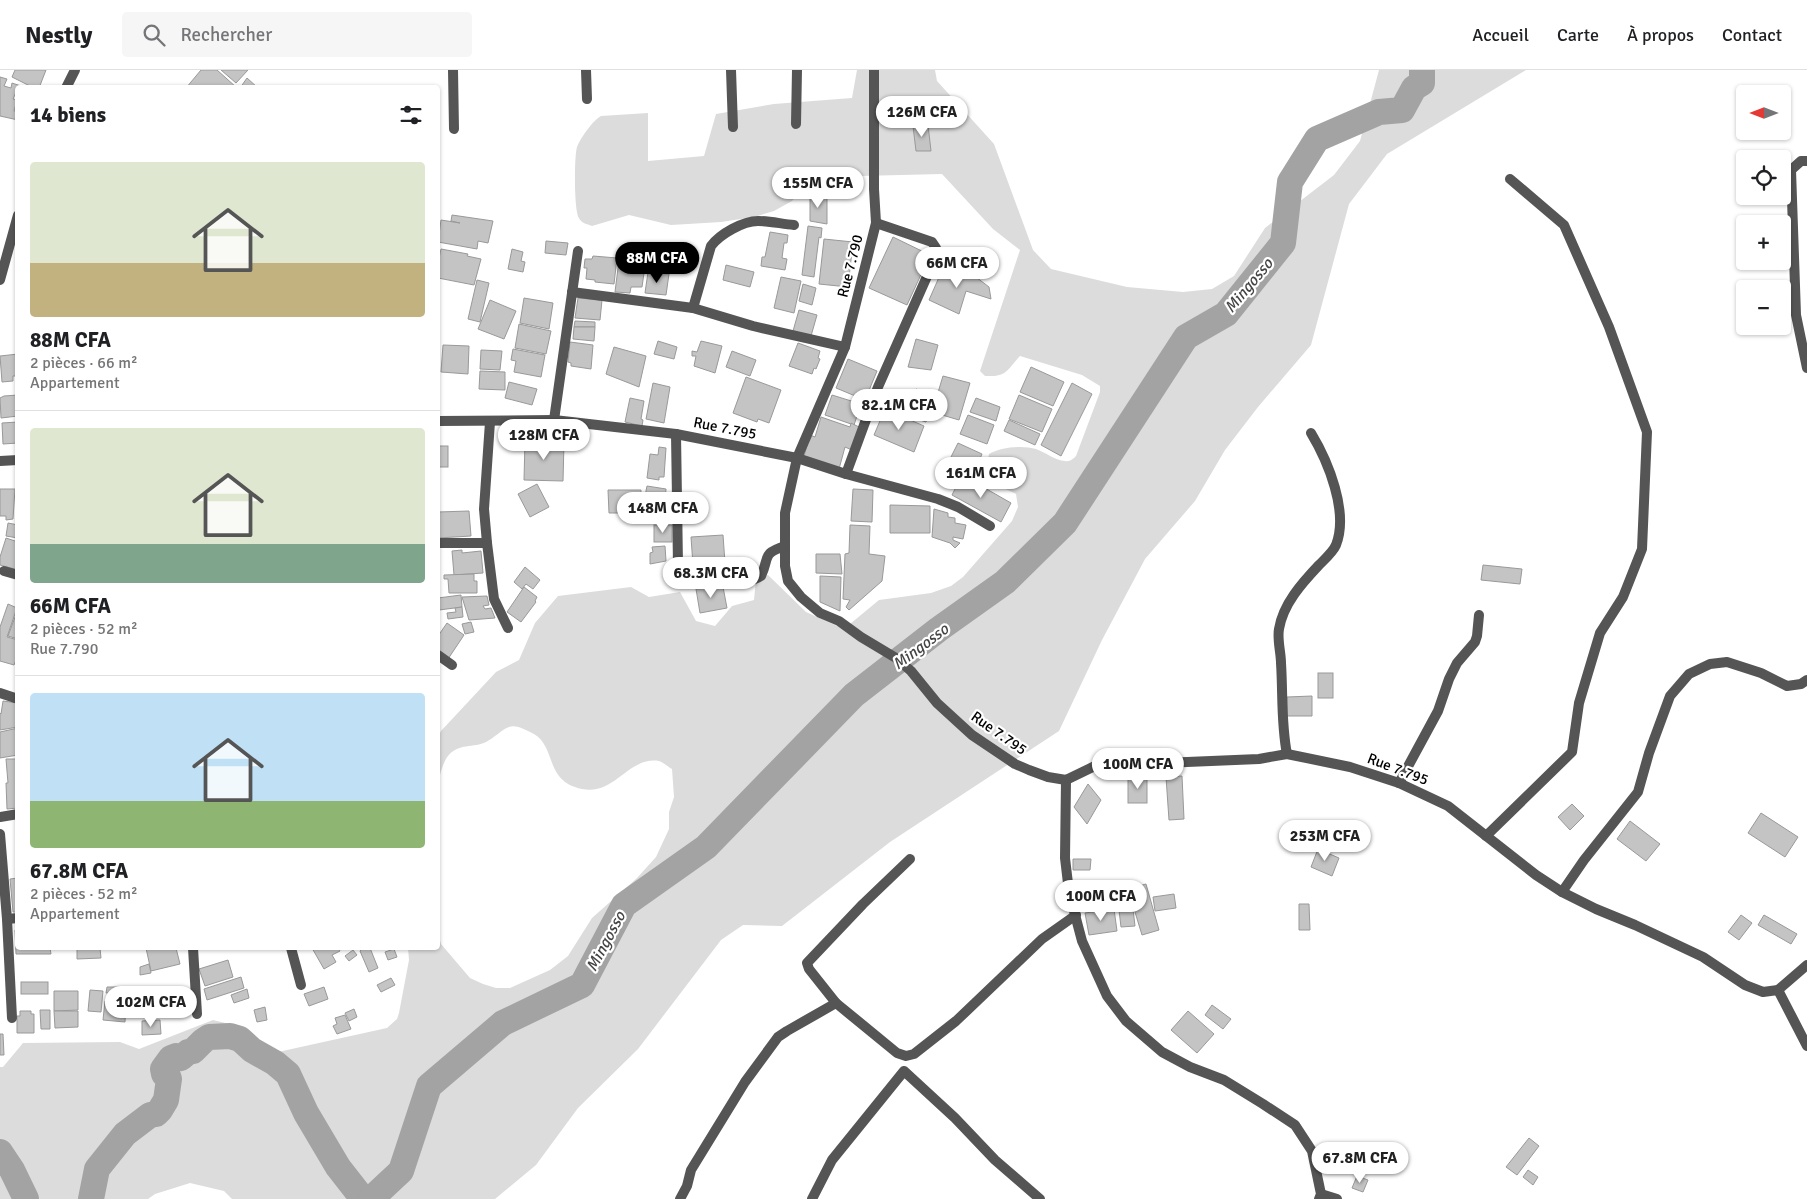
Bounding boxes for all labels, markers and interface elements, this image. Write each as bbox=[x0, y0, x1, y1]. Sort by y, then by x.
search box bbox=[122, 12, 472, 57]
text: Nestly bbox=[25, 20, 92, 50]
icon: search bbox=[140, 21, 168, 49]
text: Rechercher bbox=[180, 23, 272, 47]
text: Accueil bbox=[1472, 24, 1529, 46]
text: Carte bbox=[1557, 24, 1599, 46]
text: À propos bbox=[1627, 24, 1694, 46]
text: Contact bbox=[1722, 24, 1782, 46]
north arrow bbox=[1736, 85, 1791, 140]
map controls bbox=[1736, 85, 1791, 335]
pin: 126M CFA bbox=[870, 96, 974, 138]
icon: filters bbox=[397, 101, 425, 129]
text: 14 biens bbox=[30, 102, 106, 128]
text: 126M CFA bbox=[887, 102, 957, 122]
button: locate bbox=[1736, 150, 1791, 205]
pin: 155M CFA bbox=[766, 166, 870, 209]
text: 155M CFA bbox=[783, 173, 853, 193]
icon: home bbox=[183, 195, 273, 285]
button: + bbox=[1736, 215, 1791, 270]
street label: Rue 7.790 bbox=[834, 233, 866, 299]
pin: 88M CFA bbox=[611, 242, 703, 284]
pin: 66M CFA bbox=[911, 246, 1003, 289]
text: 88M CFA bbox=[626, 248, 688, 268]
text: 66M CFA bbox=[926, 253, 988, 273]
water label: Mingosso bbox=[1220, 254, 1278, 317]
button: − bbox=[1736, 280, 1791, 335]
text: 88M CFA bbox=[30, 327, 111, 353]
text: 2 pièces · 66 m² bbox=[30, 353, 138, 373]
text: Appartement bbox=[30, 373, 120, 393]
pin: 82.1M CFA bbox=[842, 388, 956, 431]
text: 82.1M CFA bbox=[862, 395, 936, 415]
street label: Rue 7.795 bbox=[692, 413, 758, 443]
pin: 128M CFA bbox=[492, 418, 596, 461]
text: 128M CFA bbox=[509, 425, 579, 445]
pin: 161M CFA bbox=[929, 456, 1033, 499]
icon: home bbox=[183, 460, 273, 550]
text: 161M CFA bbox=[946, 463, 1016, 483]
pin: 148M CFA bbox=[611, 492, 715, 534]
text: 148M CFA bbox=[628, 498, 698, 518]
pin: 68.3M CFA bbox=[654, 556, 768, 599]
text: 68.3M CFA bbox=[674, 563, 748, 583]
text: 66M CFA bbox=[30, 593, 111, 619]
text: 2 pièces · 52 m² bbox=[30, 619, 138, 639]
water label: Mingosso bbox=[889, 619, 953, 674]
text: Rue 7.790 bbox=[30, 639, 98, 659]
street label: Rue 7.795 bbox=[968, 707, 1030, 759]
icon: home bbox=[183, 725, 273, 815]
pin: 100M CFA bbox=[1086, 748, 1190, 790]
street label: Rue 7.795 bbox=[1365, 749, 1431, 789]
text: 100M CFA bbox=[1103, 754, 1173, 774]
pin: 253M CFA bbox=[1273, 820, 1377, 862]
text: 253M CFA bbox=[1290, 826, 1360, 846]
text: 67.8M CFA bbox=[30, 858, 128, 884]
pin: 100M CFA bbox=[1049, 880, 1153, 922]
text: 2 pièces · 52 m² bbox=[30, 884, 138, 904]
text: 100M CFA bbox=[1066, 886, 1136, 906]
text: Appartement bbox=[30, 904, 120, 924]
water label: Mingosso bbox=[582, 907, 630, 975]
pin: 102M CFA bbox=[99, 986, 203, 1028]
text: 102M CFA bbox=[116, 992, 186, 1012]
pin: 67.8M CFA bbox=[1303, 1142, 1417, 1184]
text: 67.8M CFA bbox=[1323, 1148, 1397, 1168]

